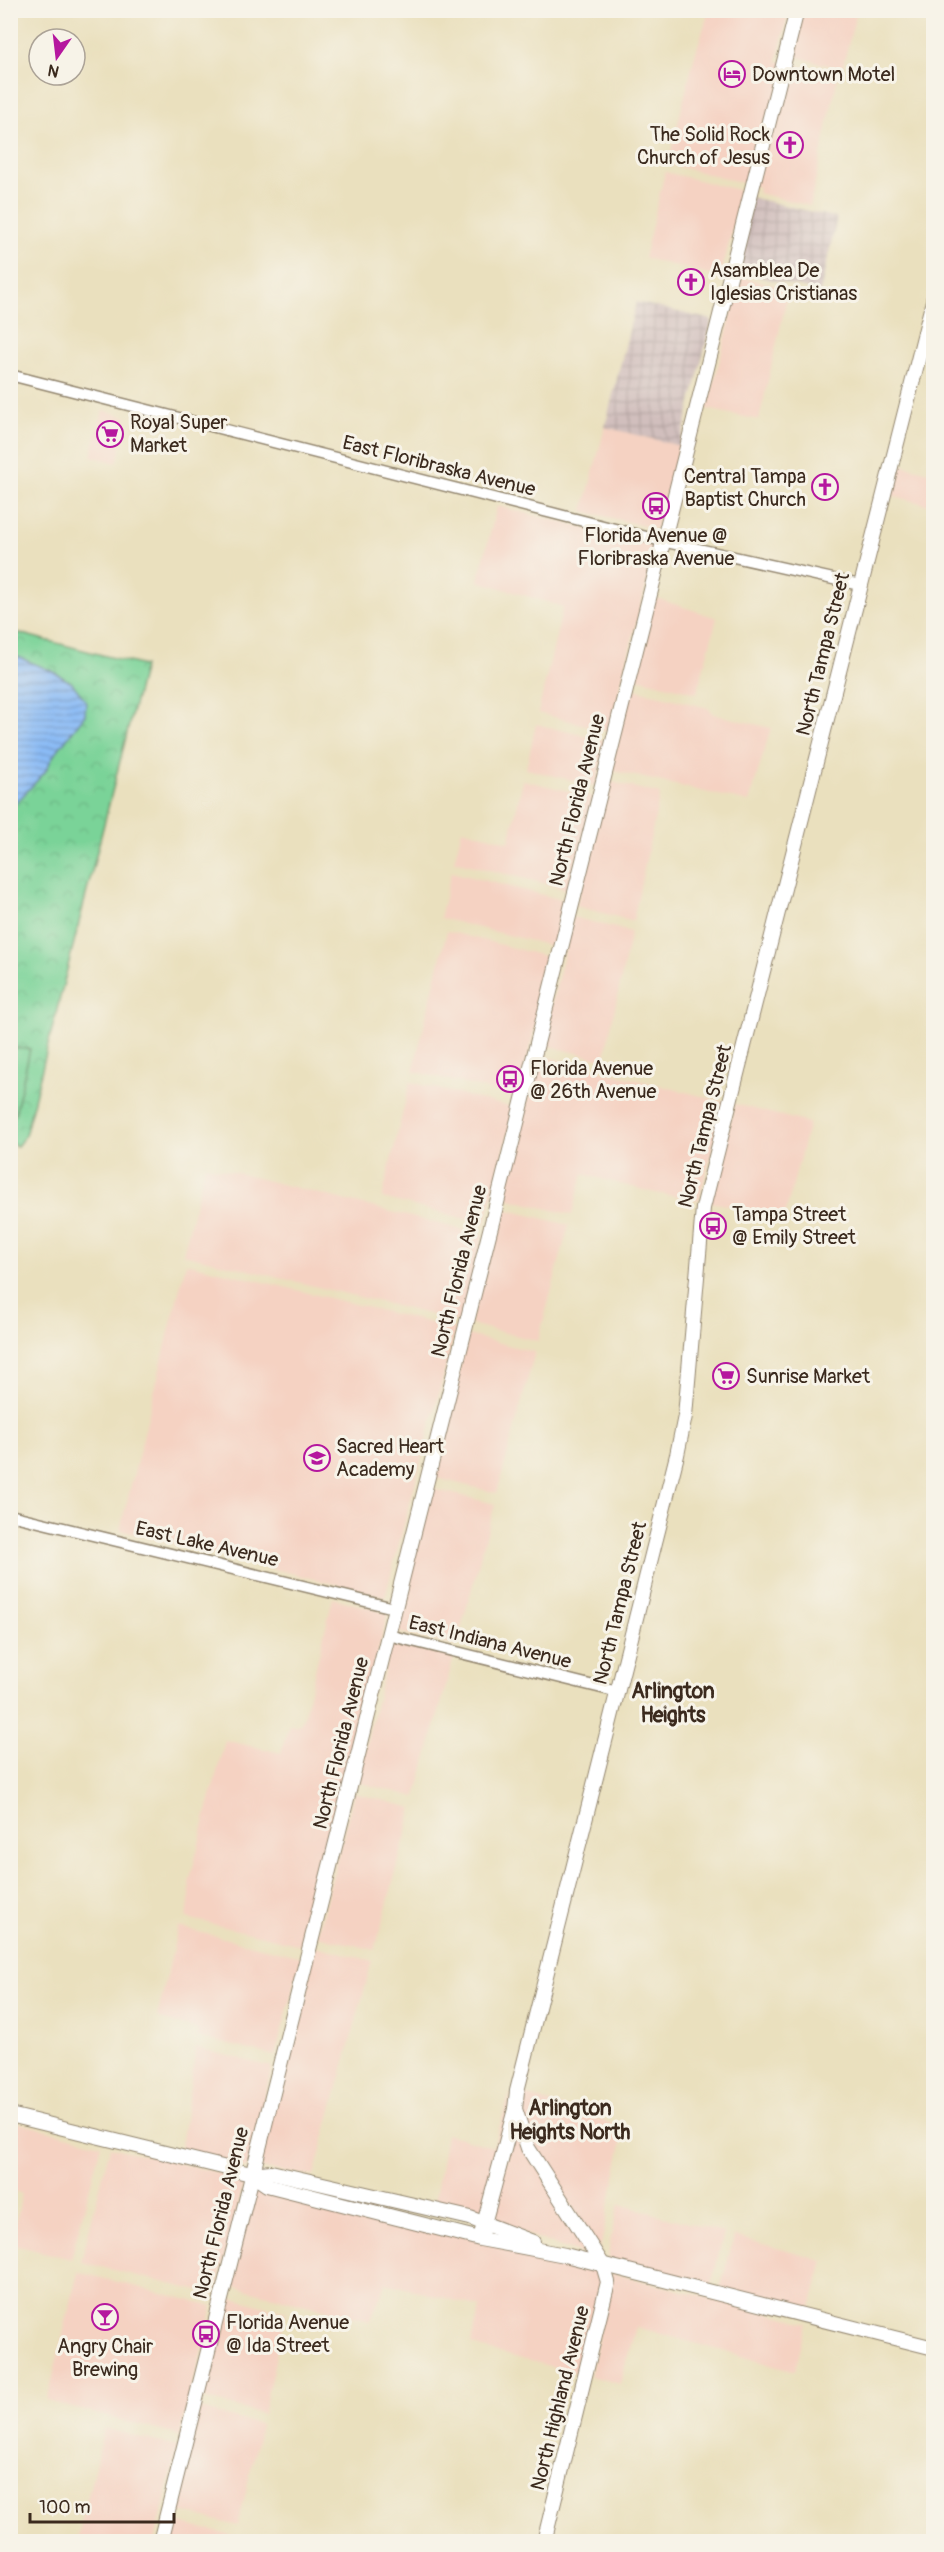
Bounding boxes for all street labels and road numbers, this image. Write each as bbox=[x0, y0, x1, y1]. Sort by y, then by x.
street label: East Floribraska Avenue bbox=[340, 430, 538, 502]
street label: North Tampa Street bbox=[791, 569, 856, 738]
street label: North Florida Avenue bbox=[544, 711, 610, 889]
street label: North Tampa Street bbox=[673, 1041, 738, 1210]
street label: North Florida Avenue bbox=[426, 1182, 492, 1360]
street label: East Lake Avenue bbox=[133, 1515, 281, 1573]
street label: North Tampa Street bbox=[588, 1518, 653, 1687]
street label: East Indiana Avenue bbox=[406, 1610, 574, 1674]
street label: North Florida Avenue bbox=[308, 1654, 374, 1832]
street label: North Florida Avenue bbox=[188, 2124, 254, 2302]
street label: North Highland Avenue bbox=[525, 2303, 595, 2493]

